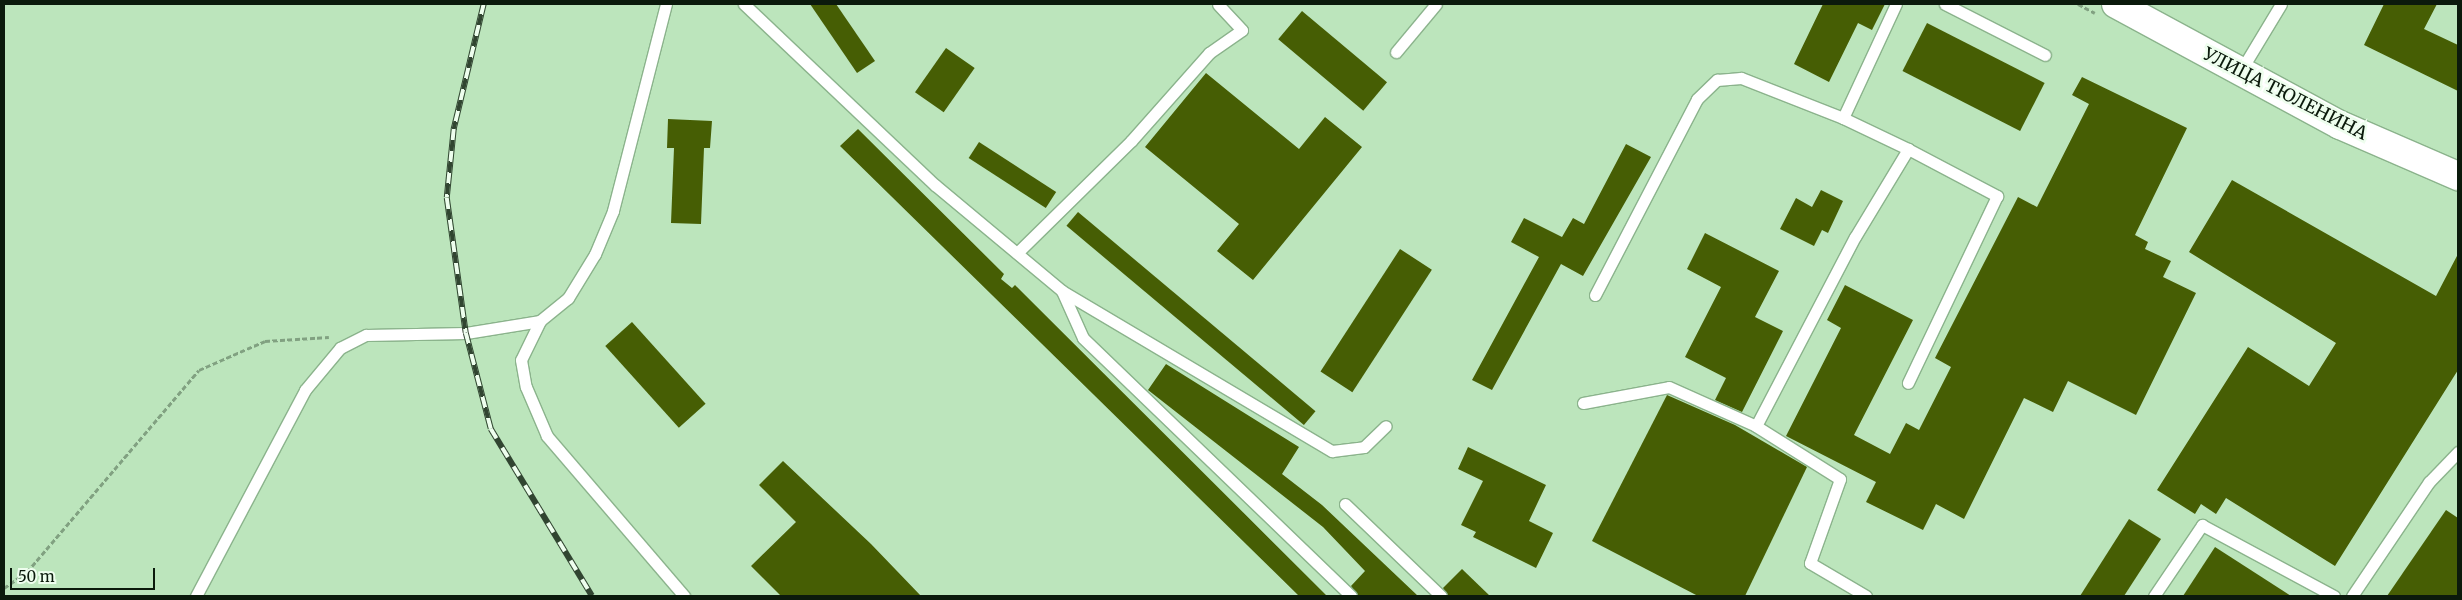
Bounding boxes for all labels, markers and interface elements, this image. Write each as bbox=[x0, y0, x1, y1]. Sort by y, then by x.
street label: УЛИЦА ТЮЛЕНИНА bbox=[2199, 43, 2371, 145]
scale bar bbox=[12, 558, 158, 590]
text: 50 m bbox=[18, 567, 55, 586]

